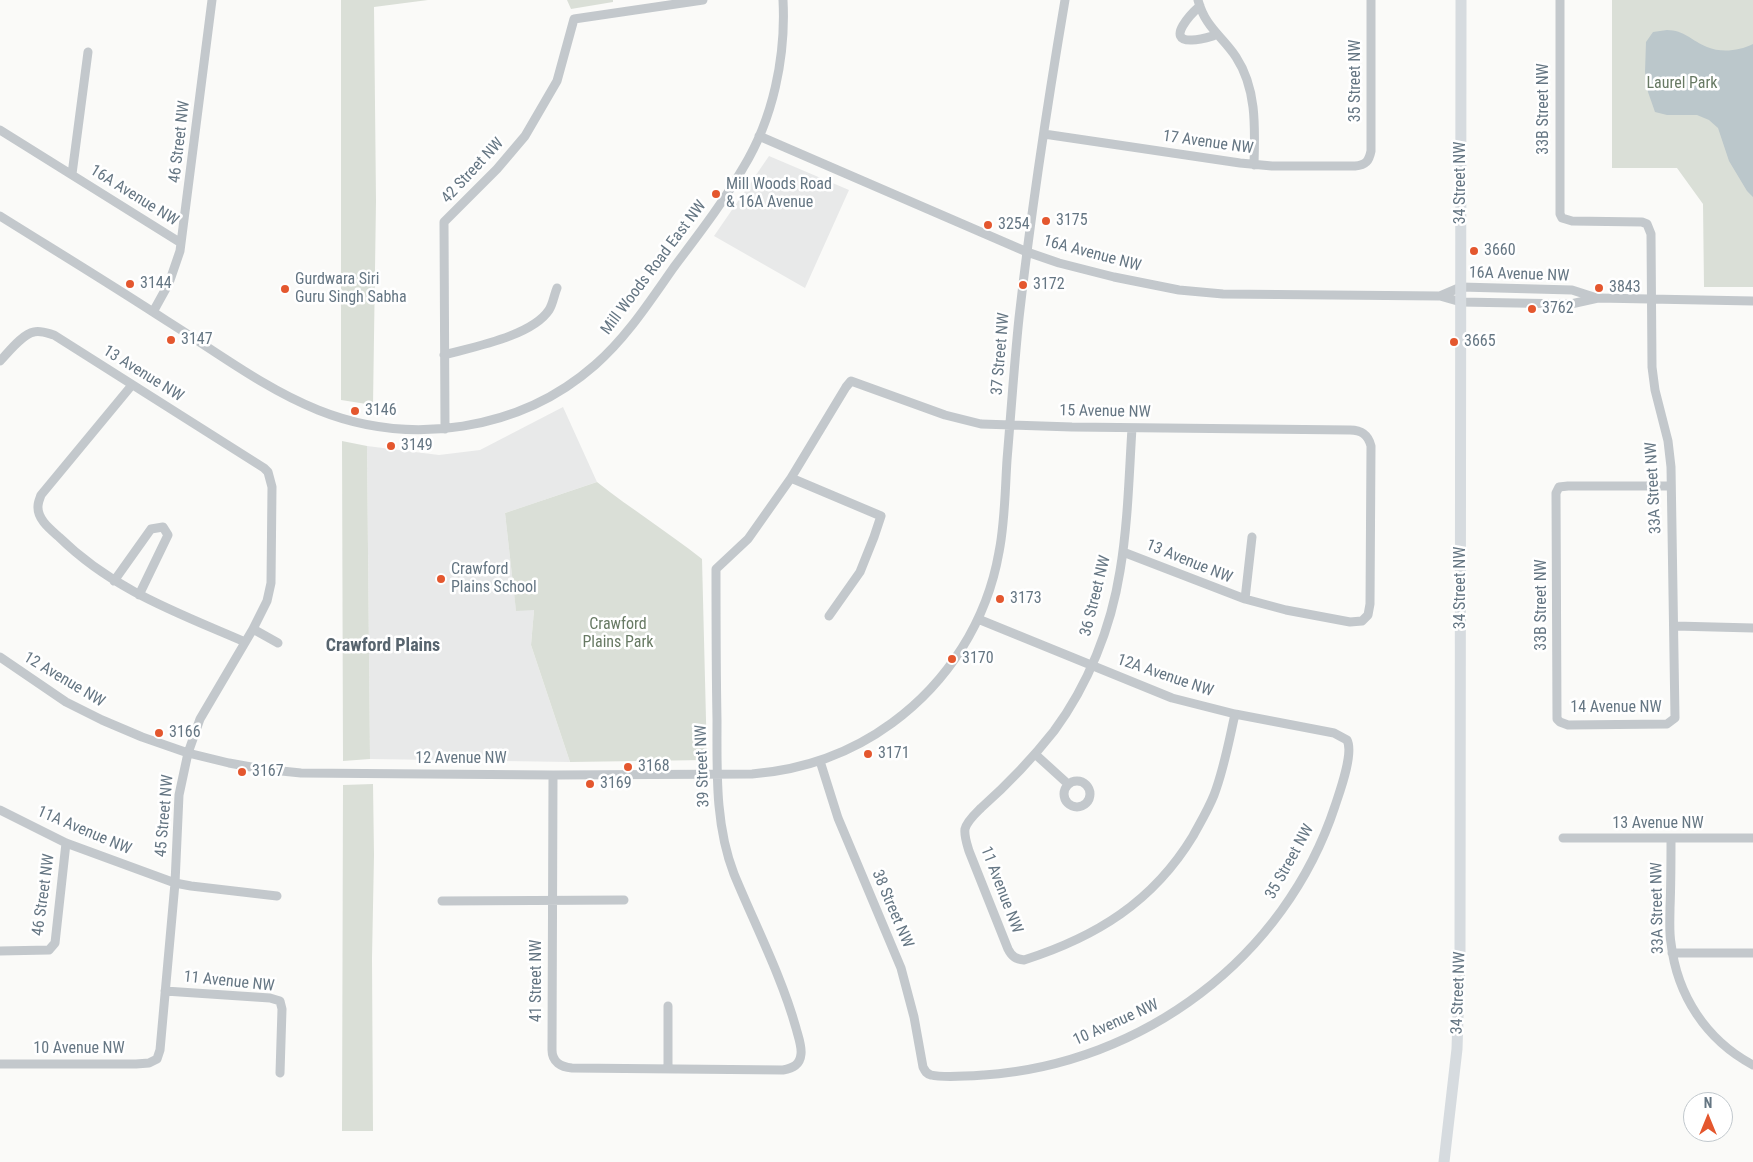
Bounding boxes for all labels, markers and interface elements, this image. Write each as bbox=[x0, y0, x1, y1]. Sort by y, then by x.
street label: 35 Street NW bbox=[1346, 40, 1366, 122]
street label: 33B Street NW bbox=[1534, 63, 1554, 155]
park label: Laurel Park bbox=[1646, 74, 1718, 94]
street label: 46 Street NW bbox=[165, 100, 195, 184]
street label: 17 Avenue NW bbox=[1161, 127, 1255, 159]
street label: 42 Street NW bbox=[438, 134, 508, 208]
street label: 34 Street NW bbox=[1451, 142, 1471, 224]
street label: 16A Avenue NW bbox=[86, 161, 182, 231]
place label: Mill Woods Road & 16A Avenue bbox=[726, 175, 832, 213]
marker: Mill Woods Road & 16A Avenue bbox=[710, 188, 722, 200]
street label: Mill Woods Road East NW bbox=[597, 197, 711, 339]
place label: 3175 bbox=[1056, 211, 1088, 231]
place label: 3254 bbox=[998, 215, 1030, 235]
marker: 3175 bbox=[1040, 215, 1052, 227]
marker: 3254 bbox=[982, 219, 994, 231]
street label: 16A Avenue NW bbox=[1041, 232, 1143, 276]
place label: 3660 bbox=[1484, 241, 1516, 261]
marker: 3660 bbox=[1468, 245, 1480, 257]
street label: 16A Avenue NW bbox=[1468, 264, 1570, 286]
place label: Gurdwara Siri Guru Singh Sabha bbox=[295, 270, 407, 308]
place label: 3144 bbox=[140, 274, 172, 294]
place label: 3172 bbox=[1033, 275, 1065, 295]
marker: 3144 bbox=[124, 278, 136, 290]
place label: 3843 bbox=[1609, 278, 1641, 298]
marker: 3172 bbox=[1017, 279, 1029, 291]
marker: 3843 bbox=[1593, 282, 1605, 294]
marker: Gurdwara Siri Guru Singh Sabha bbox=[279, 283, 291, 295]
place label: 3762 bbox=[1542, 299, 1574, 319]
marker: 3762 bbox=[1526, 303, 1538, 315]
street label: 37 Street NW bbox=[988, 312, 1014, 396]
place label: 3147 bbox=[181, 330, 213, 350]
place label: 3665 bbox=[1464, 332, 1496, 352]
marker: 3147 bbox=[165, 334, 177, 346]
marker: 3665 bbox=[1448, 336, 1460, 348]
street label: 13 Avenue NW bbox=[99, 342, 187, 406]
place label: 3146 bbox=[365, 401, 397, 421]
street label: 15 Avenue NW bbox=[1059, 402, 1151, 422]
marker: 3146 bbox=[349, 405, 361, 417]
place label: 3149 bbox=[401, 436, 433, 456]
marker: 3149 bbox=[385, 440, 397, 452]
street label: 33A Street NW bbox=[1642, 442, 1666, 534]
street label: 13 Avenue NW bbox=[1143, 536, 1235, 588]
street label: 34 Street NW bbox=[1451, 547, 1471, 629]
street label: 36 Street NW bbox=[1077, 554, 1115, 638]
street label: 33B Street NW bbox=[1532, 559, 1552, 651]
place label: Crawford Plains School bbox=[451, 560, 537, 598]
marker: Crawford Plains School bbox=[435, 573, 447, 585]
place label: 3173 bbox=[1010, 589, 1042, 609]
marker: 3173 bbox=[994, 593, 1006, 605]
park label: Crawford Plains Park bbox=[582, 615, 654, 653]
district label: Crawford Plains bbox=[326, 635, 440, 657]
street label: 12 Avenue NW bbox=[20, 648, 108, 712]
place label: 3170 bbox=[962, 649, 994, 669]
street label: 12A Avenue NW bbox=[1114, 651, 1216, 701]
marker: 3170 bbox=[946, 653, 958, 665]
street label: 14 Avenue NW bbox=[1570, 698, 1662, 718]
place label: 3166 bbox=[169, 723, 201, 743]
street label: 39 Street NW bbox=[692, 724, 714, 808]
marker: 3166 bbox=[153, 727, 165, 739]
place label: 3171 bbox=[878, 744, 910, 764]
marker: 3171 bbox=[862, 748, 874, 760]
street label: 12 Avenue NW bbox=[415, 749, 507, 769]
place label: 3168 bbox=[638, 757, 670, 777]
marker: 3168 bbox=[622, 761, 634, 773]
place label: 3167 bbox=[252, 762, 284, 782]
marker: 3167 bbox=[236, 766, 248, 778]
street label: 45 Street NW bbox=[152, 774, 178, 858]
place label: 3169 bbox=[600, 774, 632, 794]
marker: 3169 bbox=[584, 778, 596, 790]
street label: 11A Avenue NW bbox=[34, 803, 134, 859]
street label: 13 Avenue NW bbox=[1612, 814, 1704, 834]
street label: 35 Street NW bbox=[1262, 821, 1318, 903]
street label: 11 Avenue NW bbox=[976, 844, 1026, 936]
street label: 46 Street NW bbox=[29, 853, 59, 937]
street label: 33A Street NW bbox=[1648, 862, 1668, 954]
street label: 38 Street NW bbox=[867, 867, 917, 951]
street label: 41 Street NW bbox=[527, 940, 547, 1022]
street label: 34 Street NW bbox=[1448, 951, 1470, 1035]
street label: 11 Avenue NW bbox=[183, 968, 275, 996]
street label: 10 Avenue NW bbox=[1070, 996, 1162, 1050]
street label: 10 Avenue NW bbox=[33, 1039, 125, 1059]
north arrow bbox=[1683, 1092, 1733, 1142]
text: N bbox=[1704, 1095, 1712, 1111]

